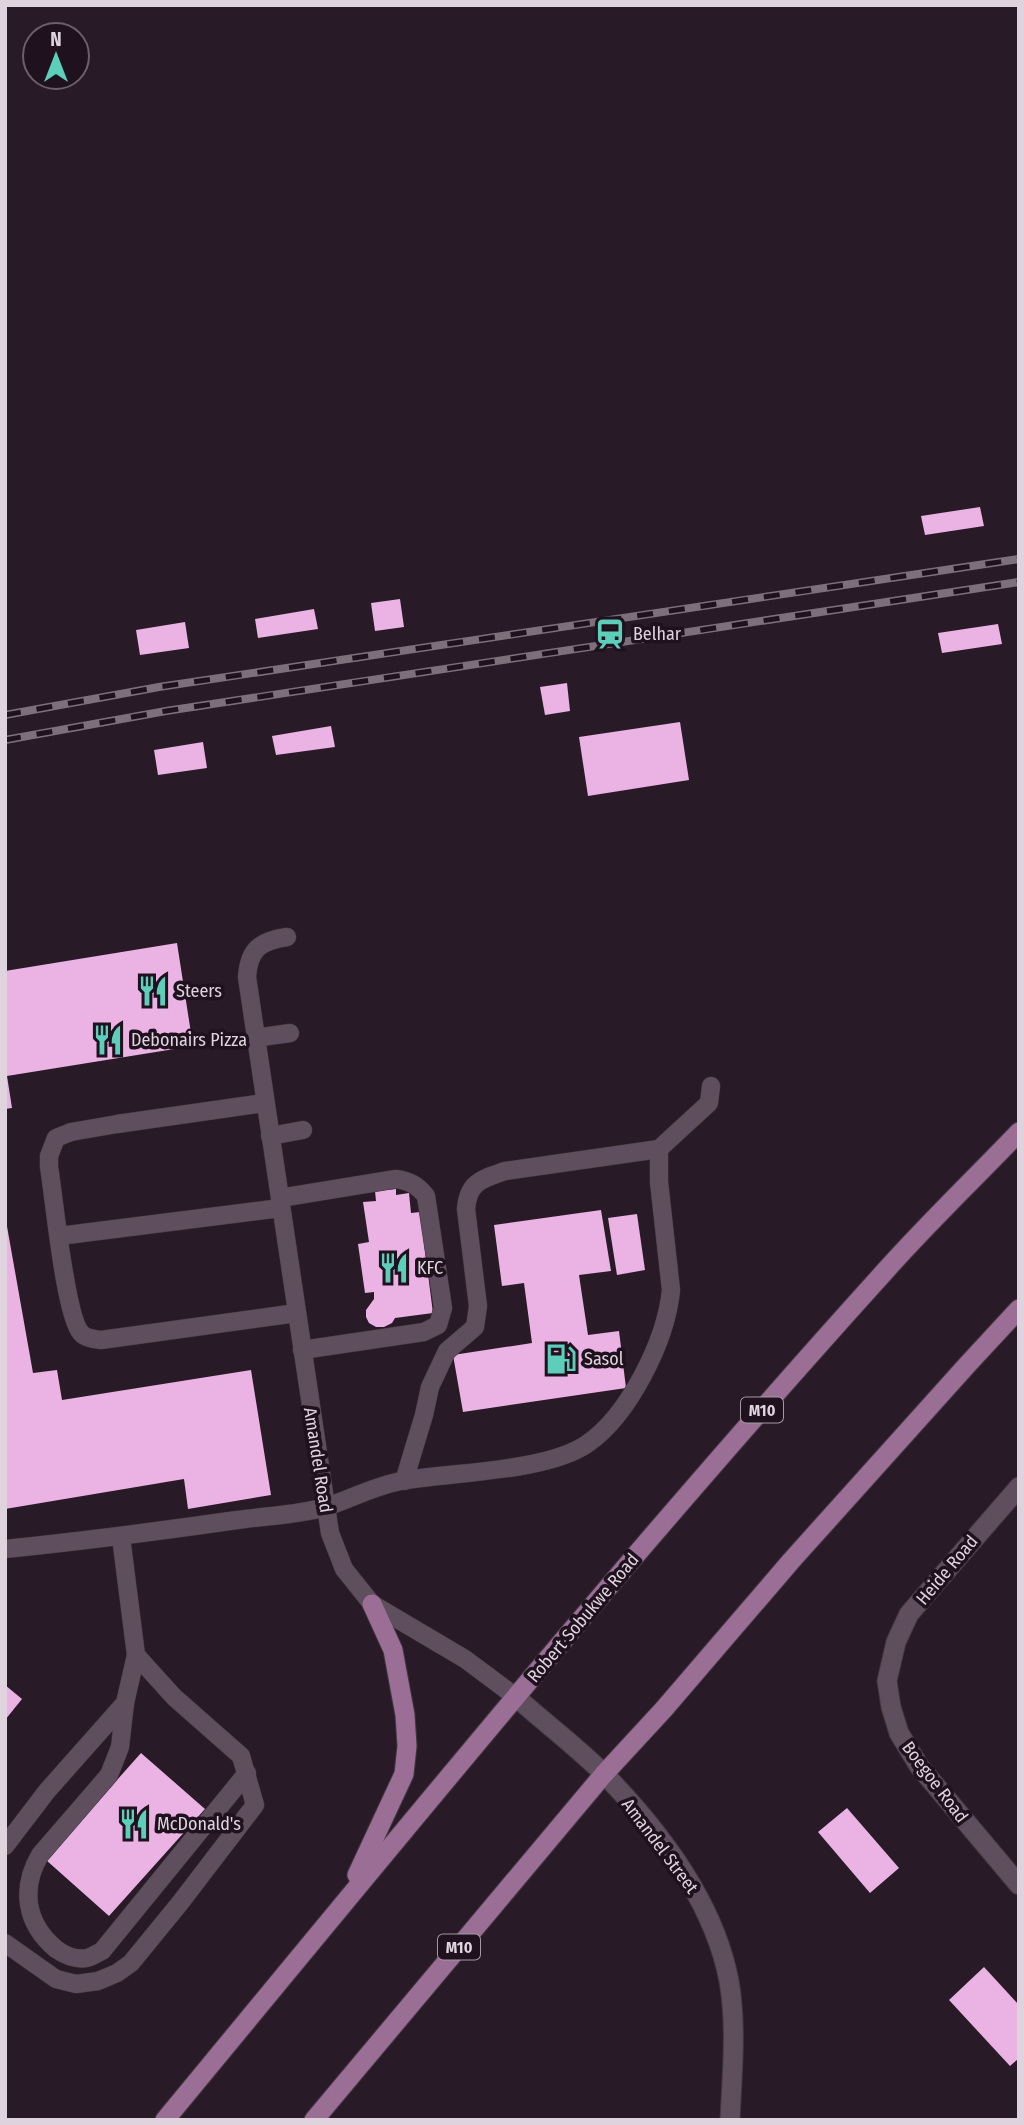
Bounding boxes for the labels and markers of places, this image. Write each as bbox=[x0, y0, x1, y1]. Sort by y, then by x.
station icon: Belhar bbox=[593, 617, 627, 651]
place label: Belhar bbox=[633, 623, 682, 645]
restaurant icon: Steers bbox=[136, 974, 170, 1008]
place label: Steers bbox=[176, 980, 222, 1002]
restaurant icon: Debonairs Pizza bbox=[91, 1023, 125, 1057]
place label: Debonairs Pizza bbox=[131, 1029, 247, 1051]
restaurant icon: KFC bbox=[377, 1251, 411, 1285]
place label: KFC bbox=[417, 1257, 443, 1279]
fuel station icon: Sasol bbox=[544, 1342, 578, 1376]
place label: Sasol bbox=[584, 1348, 624, 1370]
restaurant icon: McDonald's bbox=[117, 1807, 151, 1841]
place label: McDonald's bbox=[157, 1813, 241, 1835]

